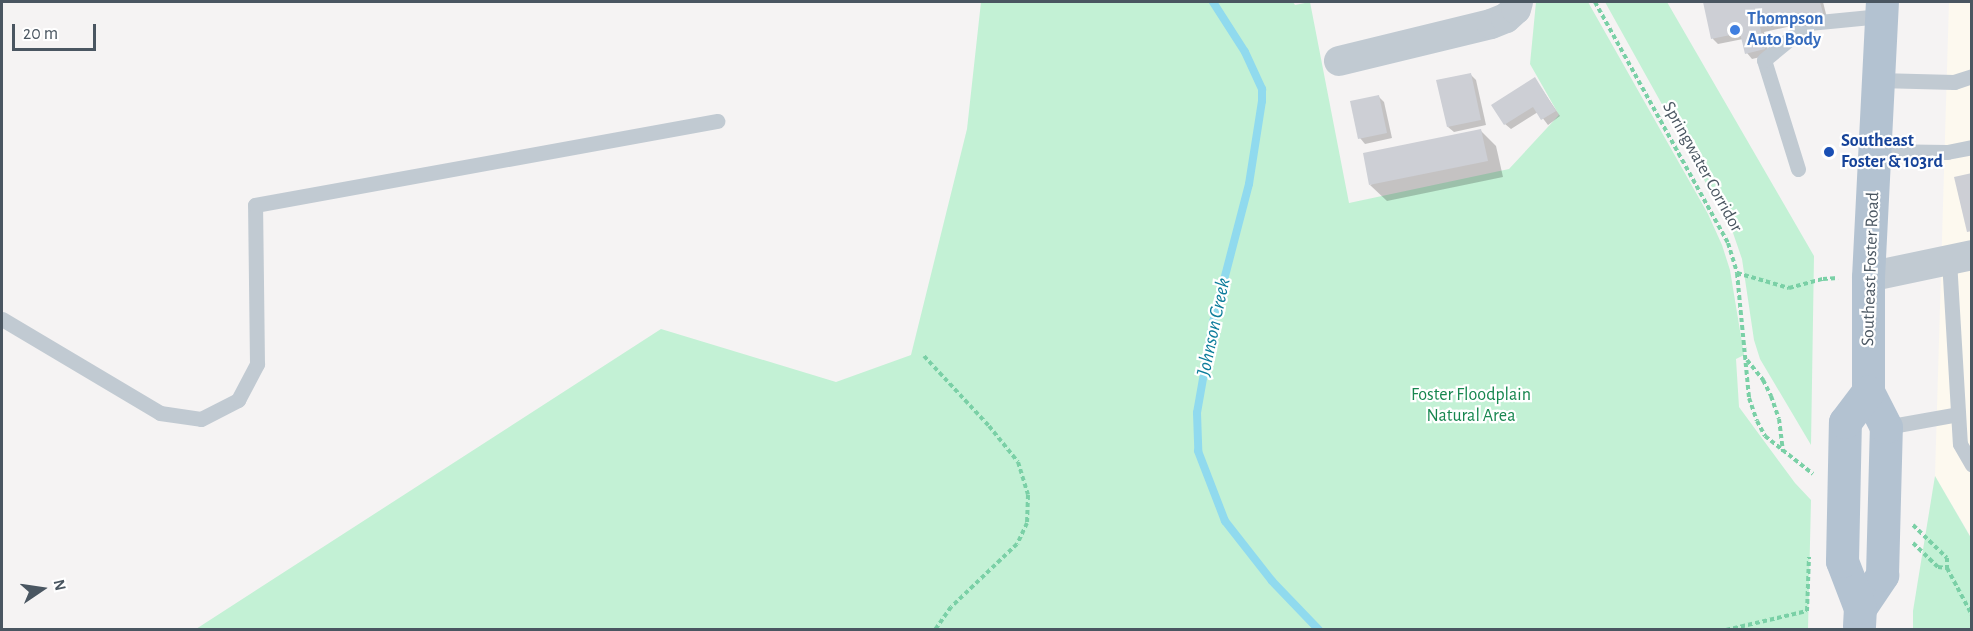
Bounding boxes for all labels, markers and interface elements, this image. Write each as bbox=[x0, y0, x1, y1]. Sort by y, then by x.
place label: Thompson Auto Body bbox=[1747, 9, 1824, 52]
scale bar bbox=[15, 12, 99, 50]
marker: Thompson Auto Body bbox=[1728, 23, 1742, 37]
text: 20 m bbox=[23, 25, 58, 43]
street label: Springwater Corridor bbox=[1657, 98, 1747, 236]
place label: Southeast Foster & 103rd bbox=[1841, 131, 1943, 174]
marker: Southeast Foster & 103rd bbox=[1822, 145, 1836, 159]
street label: Southeast Foster Road bbox=[1858, 192, 1884, 346]
water label: Johnson Creek bbox=[1192, 276, 1236, 378]
park label: Foster Floodplain Natural Area bbox=[1411, 385, 1531, 428]
north arrow bbox=[12, 559, 72, 619]
text: N bbox=[50, 578, 69, 592]

